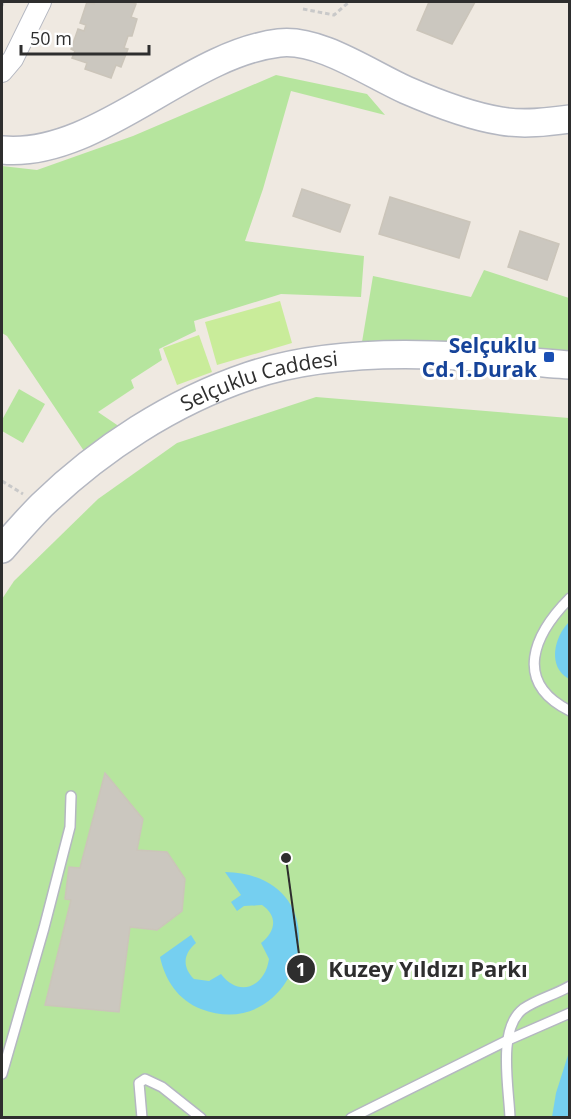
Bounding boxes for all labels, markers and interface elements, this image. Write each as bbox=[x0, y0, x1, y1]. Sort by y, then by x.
scale bar bbox=[21, 18, 148, 56]
text: 50 m bbox=[30, 26, 72, 50]
place label: Selçuklu Cd.1.Durak bbox=[422, 331, 538, 383]
street label: Selçuklu Caddesi bbox=[175, 344, 339, 417]
marker: Selçuklu Cd.1.Durak bbox=[542, 350, 556, 364]
callout: Kuzey Yıldızı Parkı bbox=[286, 949, 540, 989]
text: Kuzey Yıldızı Parkı bbox=[328, 953, 528, 983]
text: 1 bbox=[296, 957, 306, 981]

